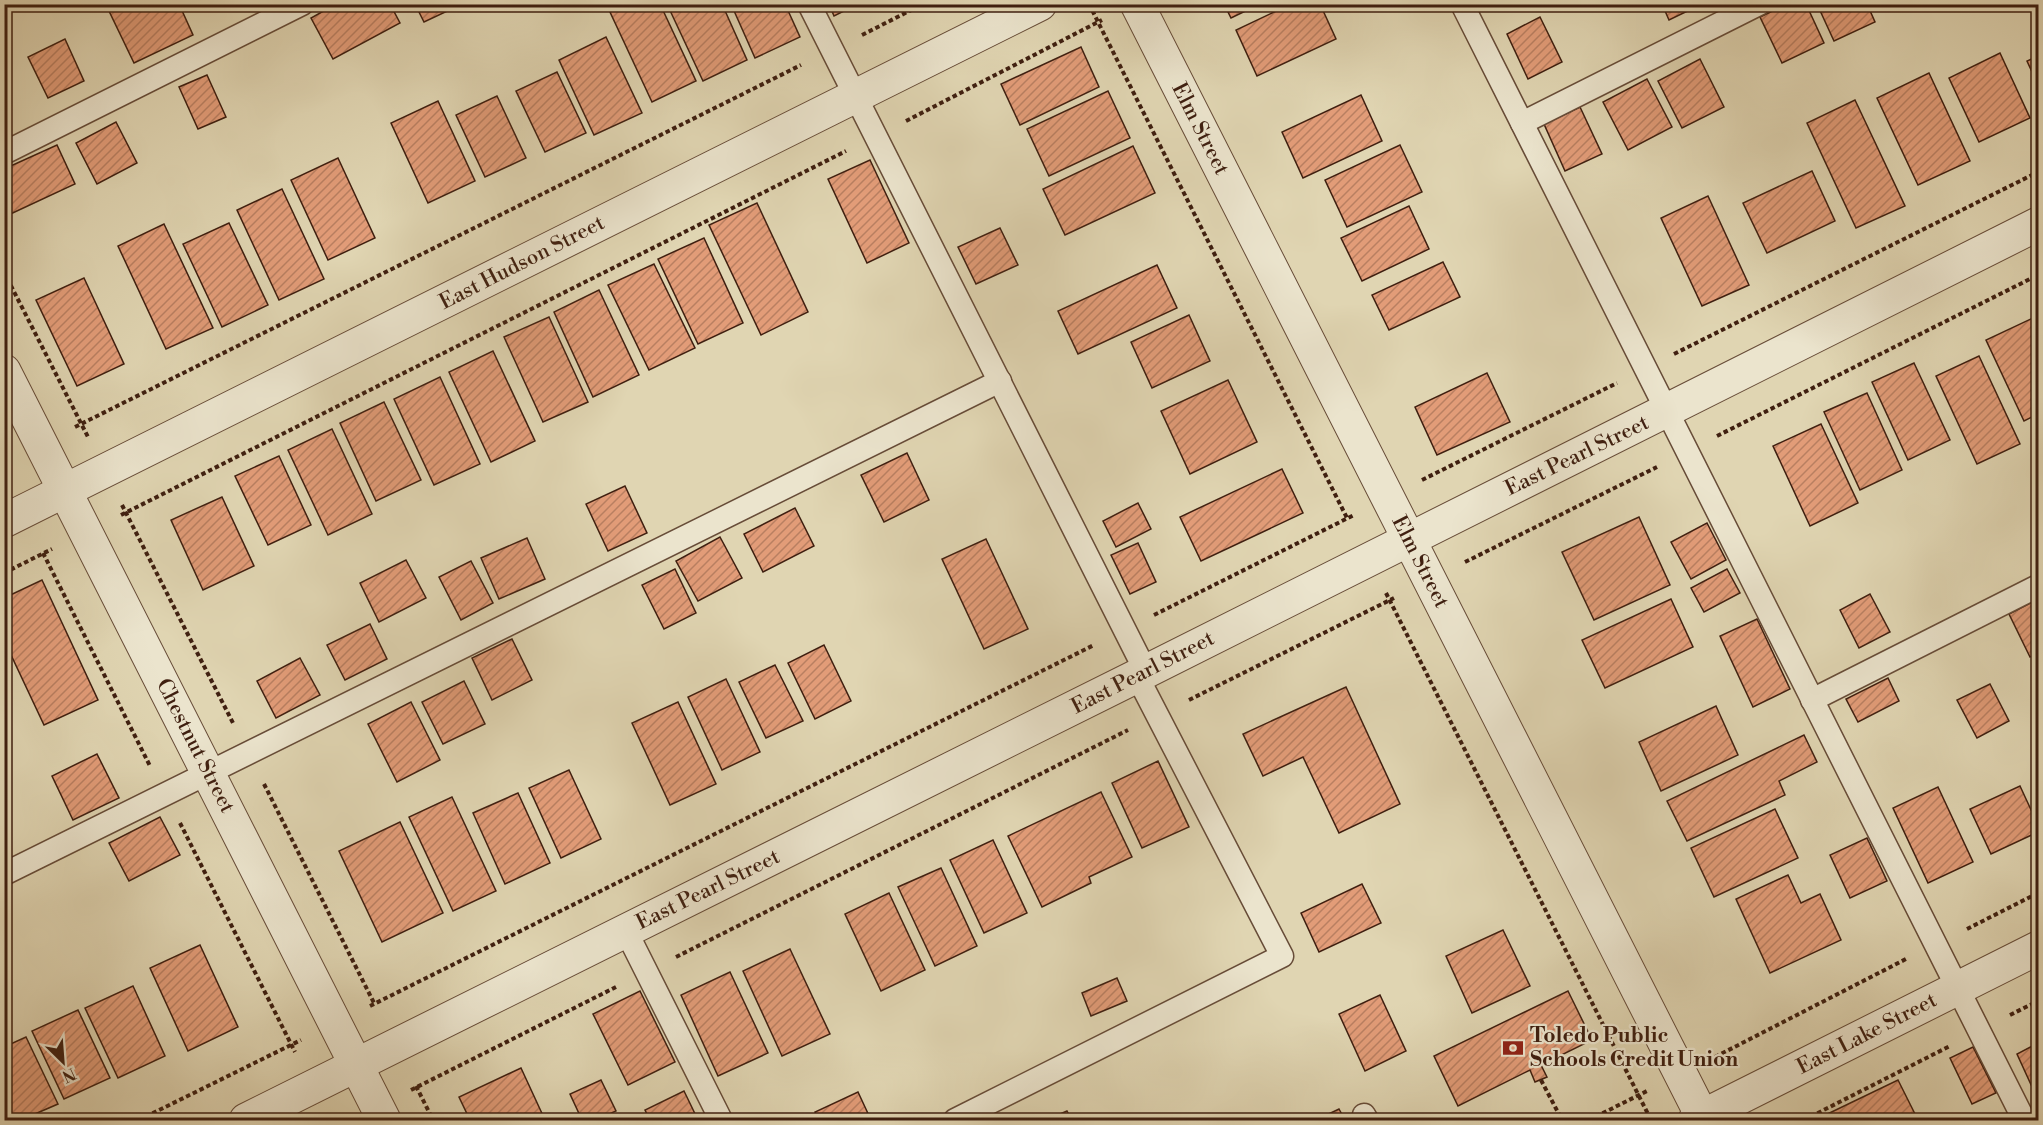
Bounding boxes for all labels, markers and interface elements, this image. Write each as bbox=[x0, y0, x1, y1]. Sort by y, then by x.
street label: Elm Street bbox=[1166, 78, 1235, 180]
street label: East Hudson Street bbox=[435, 210, 609, 316]
street label: East Pearl Street bbox=[1501, 410, 1654, 502]
street label: Elm Street bbox=[1386, 511, 1455, 613]
street label: East Pearl Street bbox=[1067, 626, 1219, 720]
street label: Chestnut Street bbox=[150, 674, 240, 818]
street label: East Pearl Street bbox=[632, 844, 785, 936]
street label: East Lake Street bbox=[1793, 987, 1942, 1080]
place label: Toledo Public Schools Credit Union bbox=[1530, 1023, 1738, 1073]
north arrow bbox=[33, 1032, 93, 1092]
bank icon: Toledo Public Schools Credit Union bbox=[1501, 1036, 1525, 1060]
text: N bbox=[59, 1063, 79, 1087]

